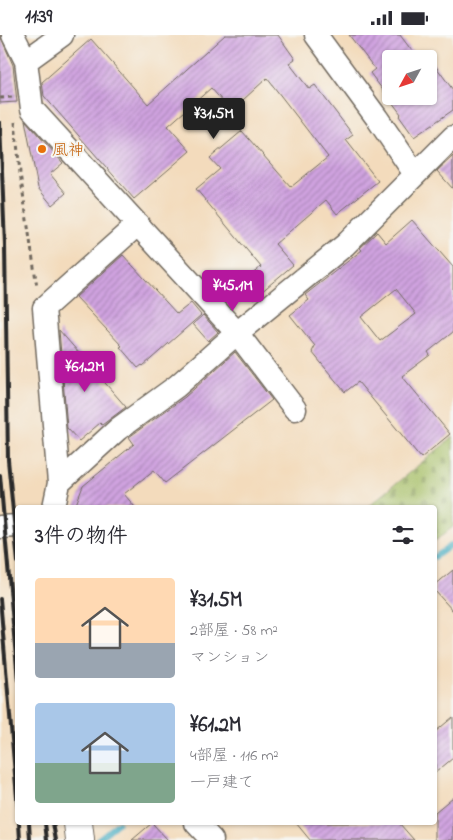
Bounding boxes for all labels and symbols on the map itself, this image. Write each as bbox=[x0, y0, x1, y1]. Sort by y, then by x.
north arrow bbox=[382, 50, 438, 105]
pin: ¥31.5M bbox=[173, 97, 255, 140]
place label: 風神 bbox=[52, 139, 84, 163]
marker: 風神 bbox=[36, 143, 48, 155]
pin: ¥45.1M bbox=[192, 269, 274, 312]
pin: ¥61.2M bbox=[44, 351, 126, 393]

